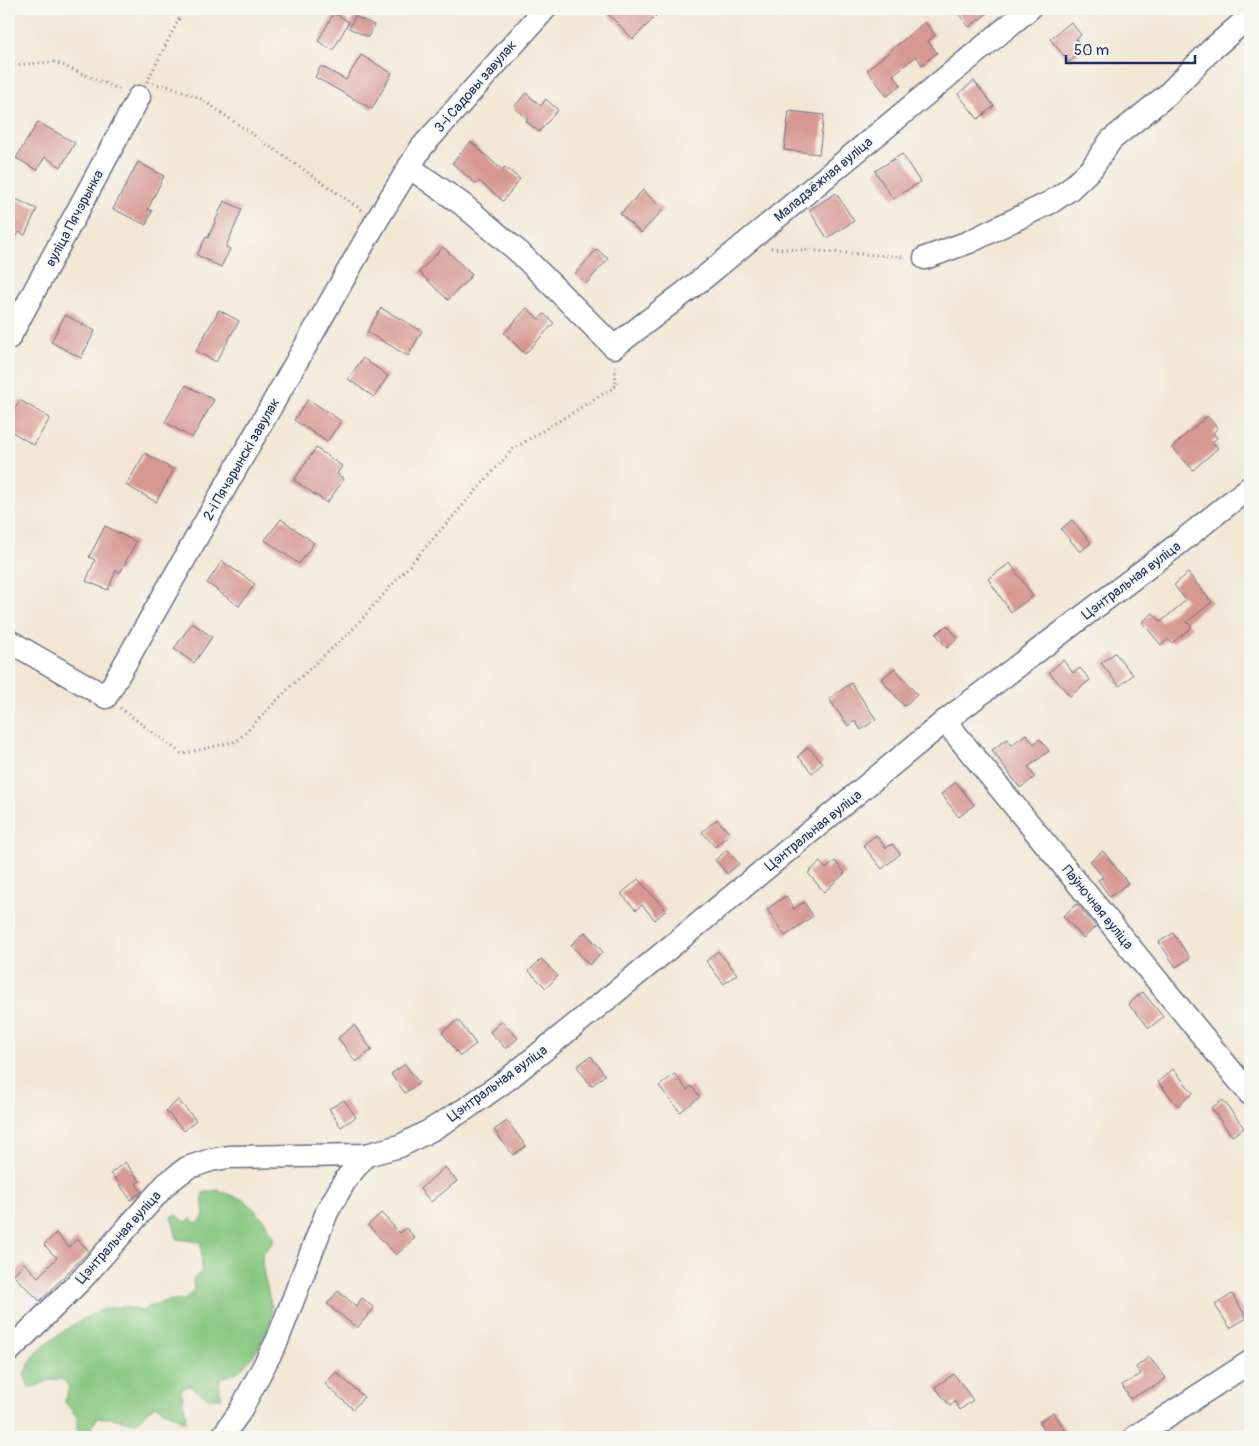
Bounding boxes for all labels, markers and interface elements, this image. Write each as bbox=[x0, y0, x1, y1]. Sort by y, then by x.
scale bar bbox=[1066, 32, 1195, 64]
street label: 3-і Садовы завулак bbox=[431, 37, 520, 136]
text: 50 m bbox=[1074, 41, 1109, 60]
street label: Маладзёжная вуліца bbox=[771, 133, 876, 226]
street label: вуліца Пячэрынка bbox=[42, 167, 107, 269]
street label: 2-і Пячэрынскі завулак bbox=[199, 395, 283, 524]
street label: Цэнтральная вуліца bbox=[1078, 538, 1184, 623]
street label: Цэнтральная вуліца bbox=[762, 786, 865, 875]
street label: Паўночная вуліца bbox=[1058, 862, 1137, 953]
street label: Цэнтральная вуліца bbox=[444, 1041, 551, 1125]
street label: Цэнтральная вуліца bbox=[72, 1187, 165, 1287]

